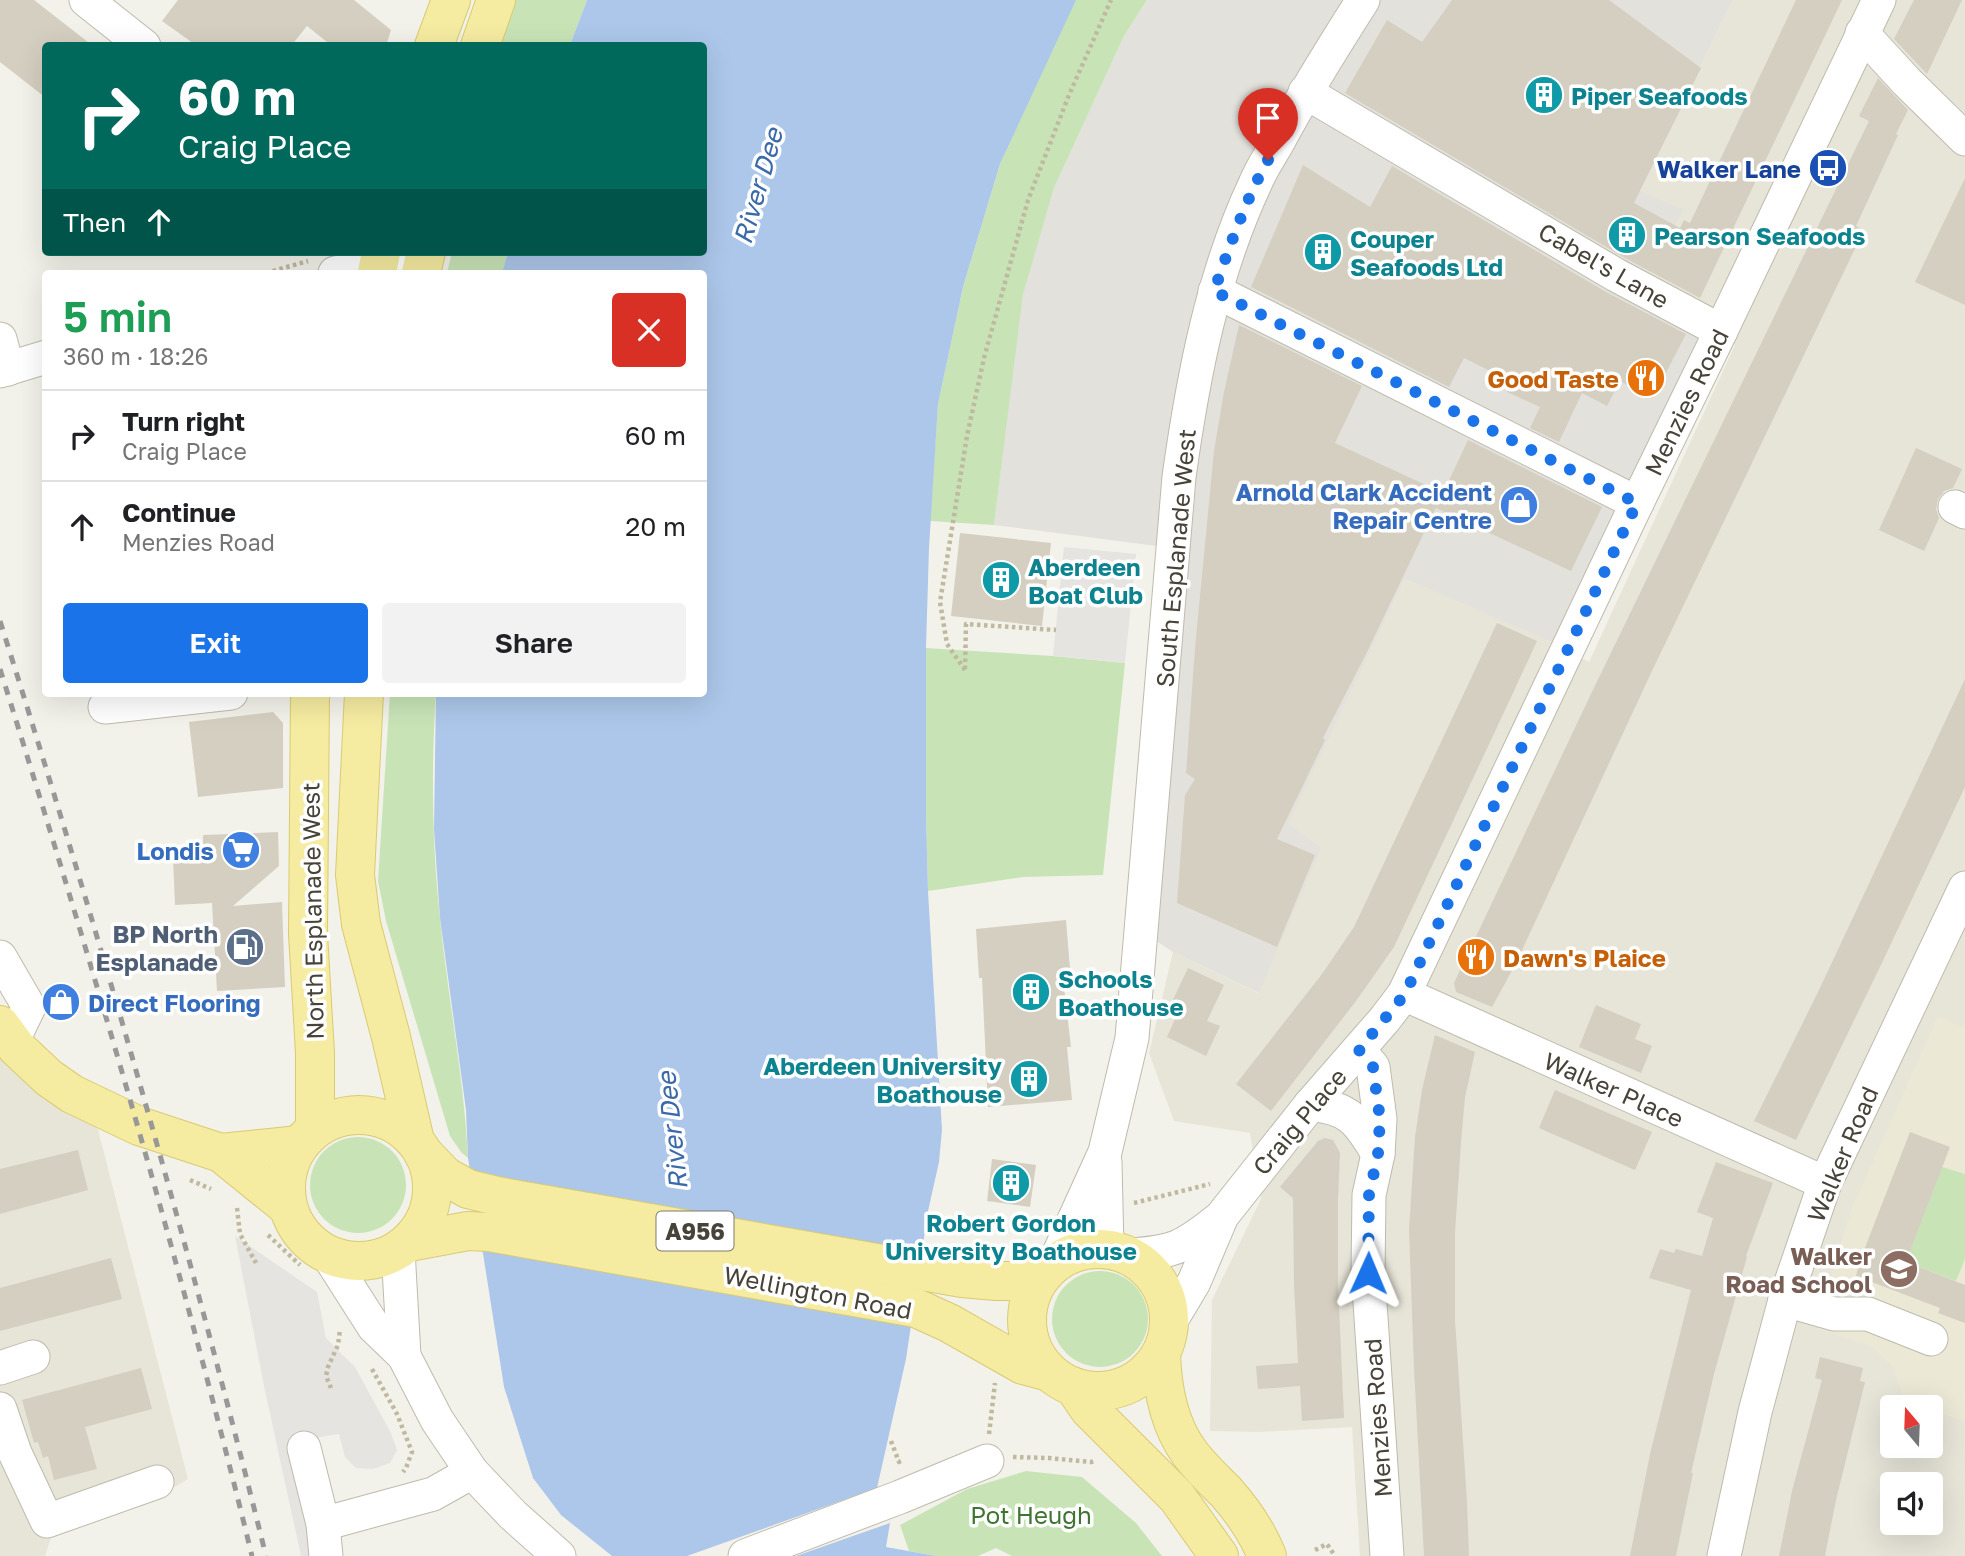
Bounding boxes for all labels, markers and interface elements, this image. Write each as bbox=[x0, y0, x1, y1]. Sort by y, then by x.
text: 60 m bbox=[178, 67, 296, 126]
icon: right bbox=[63, 70, 154, 161]
building icon: Piper Seafoods bbox=[1523, 74, 1565, 116]
place label: Piper Seafoods bbox=[1571, 81, 1748, 110]
pin bbox=[1238, 88, 1298, 160]
icon: arrive bbox=[1249, 99, 1287, 137]
water label: River Dee bbox=[727, 123, 790, 247]
text: Craig Place bbox=[178, 127, 352, 165]
bus stop icon: Walker Lane bbox=[1807, 147, 1849, 189]
place label: Walker Lane bbox=[1657, 154, 1801, 183]
icon: ahead bbox=[140, 203, 178, 241]
text: Then bbox=[63, 207, 126, 238]
building icon: Pearson Seafoods bbox=[1606, 214, 1648, 256]
street label: Cabel's Lane bbox=[1534, 216, 1674, 314]
place label: Pearson Seafoods bbox=[1654, 221, 1865, 250]
place label: Couper Seafoods Ltd bbox=[1350, 224, 1503, 281]
building icon: Couper Seafoods Ltd bbox=[1302, 231, 1344, 273]
text: 5 min bbox=[63, 291, 172, 341]
button: close bbox=[612, 293, 686, 367]
street label: Menzies Road bbox=[1638, 324, 1734, 480]
text: 360 m · 18:26 bbox=[63, 342, 208, 370]
restaurant icon: Good Taste bbox=[1625, 357, 1667, 399]
place label: Good Taste bbox=[1487, 364, 1619, 393]
text: Turn right bbox=[122, 406, 245, 437]
icon: right bbox=[63, 417, 101, 455]
text: 60 m bbox=[625, 420, 686, 451]
street label: South Esplanade West bbox=[1149, 428, 1201, 688]
text: Craig Place bbox=[122, 437, 247, 465]
place label: Arnold Clark Accident Repair Centre bbox=[1236, 477, 1492, 534]
shop icon: Arnold Clark Accident Repair Centre bbox=[1498, 484, 1540, 526]
text: Continue bbox=[122, 497, 236, 528]
icon: ahead bbox=[63, 508, 101, 546]
text: 20 m bbox=[625, 511, 686, 542]
text: Menzies Road bbox=[122, 528, 275, 556]
place label: Aberdeen Boat Club bbox=[1028, 552, 1143, 609]
building icon: Aberdeen Boat Club bbox=[980, 559, 1022, 601]
button: Exit bbox=[63, 603, 368, 683]
button: Share bbox=[382, 603, 686, 683]
street label: North Esplanade West bbox=[295, 782, 329, 1040]
supermarket icon: Londis bbox=[220, 829, 262, 871]
place label: Londis bbox=[137, 836, 214, 865]
place label: BP North Esplanade bbox=[96, 919, 218, 976]
fuel station icon: BP North Esplanade bbox=[224, 926, 266, 968]
restaurant icon: Dawn's Plaice bbox=[1455, 936, 1497, 978]
place label: Dawn's Plaice bbox=[1503, 943, 1666, 972]
place label: Schools Boathouse bbox=[1058, 964, 1184, 1021]
building icon: Schools Boathouse bbox=[1010, 971, 1052, 1013]
shop icon: Direct Flooring bbox=[40, 981, 82, 1023]
place label: Direct Flooring bbox=[88, 988, 261, 1017]
street label: Walker Place bbox=[1540, 1045, 1688, 1133]
place label: Aberdeen University Boathouse bbox=[763, 1051, 1003, 1108]
building icon: Aberdeen University Boathouse bbox=[1008, 1058, 1050, 1100]
street label: Craig Place bbox=[1246, 1062, 1352, 1180]
water label: River Dee bbox=[650, 1068, 694, 1192]
street label: Walker Road bbox=[1800, 1082, 1884, 1226]
building icon: Robert Gordon University Boathouse bbox=[990, 1162, 1032, 1204]
place label: Robert Gordon University Boathouse bbox=[885, 1208, 1137, 1265]
road number: A956 bbox=[656, 1212, 734, 1250]
position arrow bbox=[1331, 1236, 1405, 1310]
place label: Walker Road School bbox=[1725, 1241, 1872, 1298]
school or university icon: Walker Road School bbox=[1878, 1248, 1920, 1290]
street label: Wellington Road bbox=[722, 1260, 914, 1324]
street label: Menzies Road bbox=[1357, 1337, 1397, 1499]
north arrow bbox=[1880, 1395, 1942, 1458]
map controls bbox=[1880, 1395, 1943, 1535]
button: sound bbox=[1880, 1472, 1943, 1535]
park label: Pot Heugh bbox=[970, 1500, 1092, 1529]

